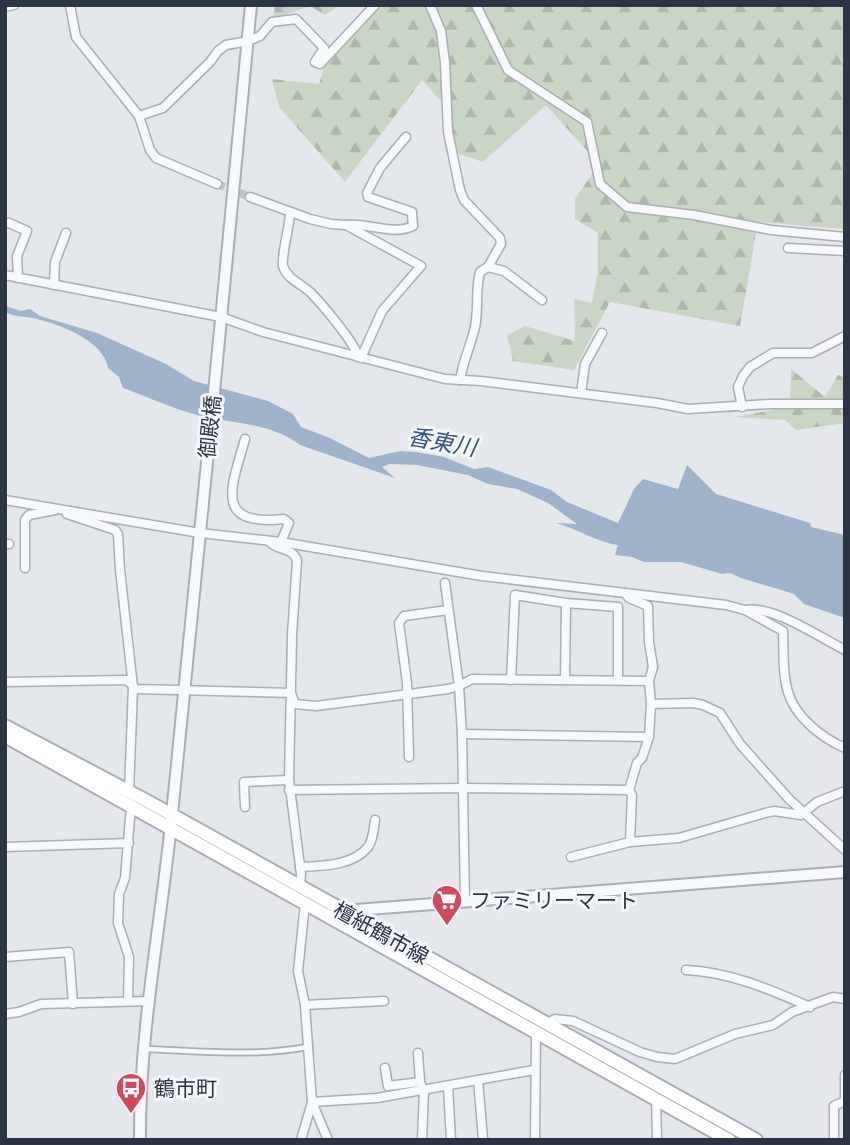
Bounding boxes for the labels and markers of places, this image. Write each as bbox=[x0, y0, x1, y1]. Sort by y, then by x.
supermarket icon: ファミリーマート bbox=[430, 883, 464, 927]
place label: ファミリーマート bbox=[470, 886, 638, 915]
bus stop icon: 鶴市町 bbox=[114, 1071, 148, 1115]
place label: 鶴市町 bbox=[154, 1074, 217, 1103]

